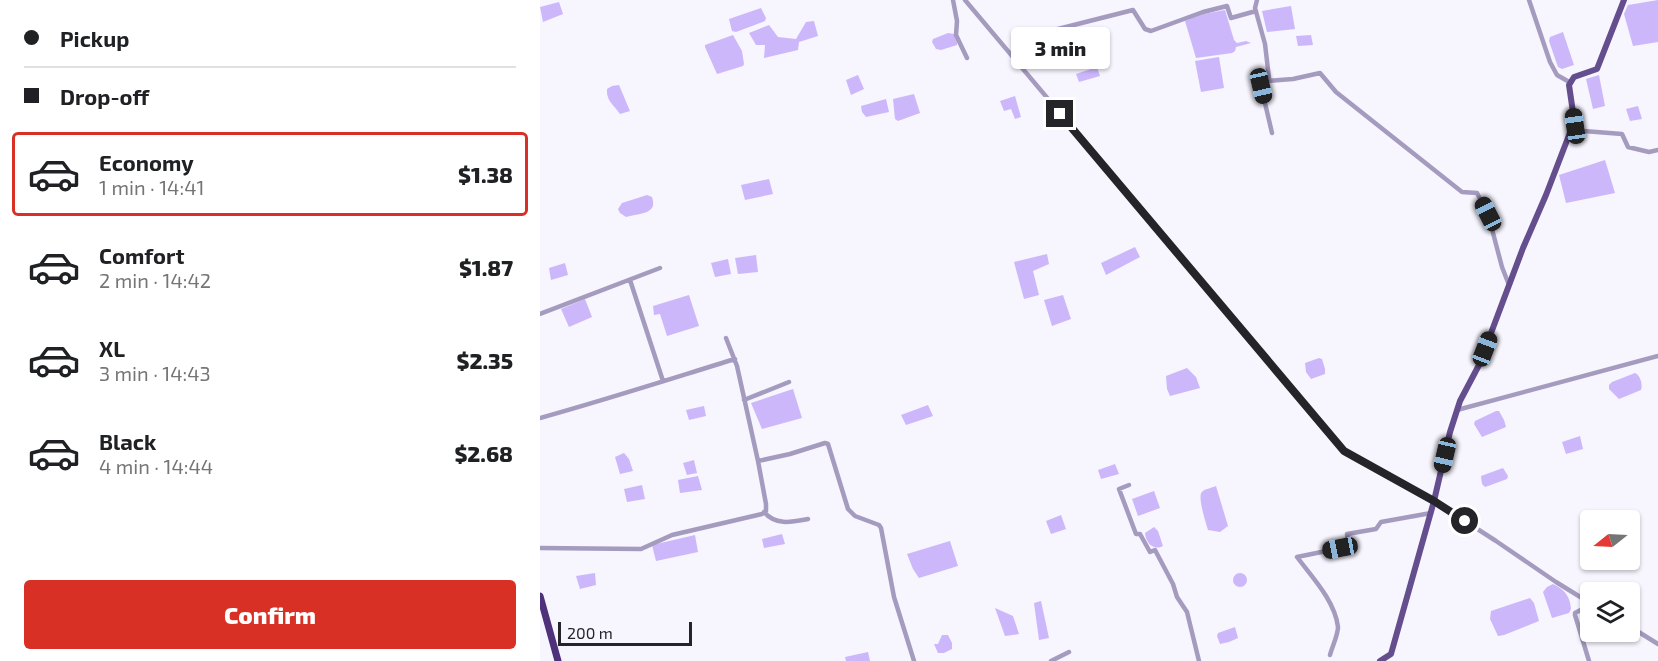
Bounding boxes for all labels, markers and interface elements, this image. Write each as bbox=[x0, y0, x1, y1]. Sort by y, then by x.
text: Pickup bbox=[60, 25, 129, 51]
callout: 3 min bbox=[1010, 27, 1110, 69]
text: 3 min bbox=[1035, 36, 1086, 60]
car bbox=[1248, 66, 1274, 106]
text: Drop-off bbox=[60, 83, 149, 109]
route end bbox=[1046, 100, 1073, 127]
car bbox=[1564, 107, 1586, 145]
icon: car bbox=[27, 147, 81, 201]
text: Economy bbox=[99, 149, 194, 175]
text: $1.38 bbox=[458, 161, 513, 187]
text: 1 min · 14:41 bbox=[99, 175, 204, 199]
car bbox=[1472, 194, 1504, 234]
icon: car bbox=[27, 240, 81, 294]
text: Comfort bbox=[99, 242, 184, 268]
text: $1.87 bbox=[459, 254, 513, 280]
text: 2 min · 14:42 bbox=[99, 268, 211, 292]
car bbox=[1470, 329, 1500, 369]
icon: car bbox=[27, 333, 81, 387]
text: XL bbox=[99, 335, 125, 361]
text: $2.35 bbox=[457, 347, 513, 373]
text: 3 min · 14:43 bbox=[99, 361, 211, 385]
icon: car bbox=[27, 426, 81, 480]
text: Black bbox=[99, 428, 156, 454]
car bbox=[1432, 435, 1458, 475]
text: $2.68 bbox=[454, 440, 513, 466]
text: 4 min · 14:44 bbox=[99, 454, 213, 478]
route start bbox=[1451, 507, 1478, 534]
north arrow bbox=[1580, 510, 1640, 570]
map controls bbox=[1580, 510, 1640, 642]
car bbox=[1321, 536, 1359, 560]
button: Confirm bbox=[24, 580, 516, 649]
button: layers bbox=[1580, 582, 1640, 642]
scale bar bbox=[558, 619, 692, 646]
text: 200 m bbox=[567, 623, 613, 642]

